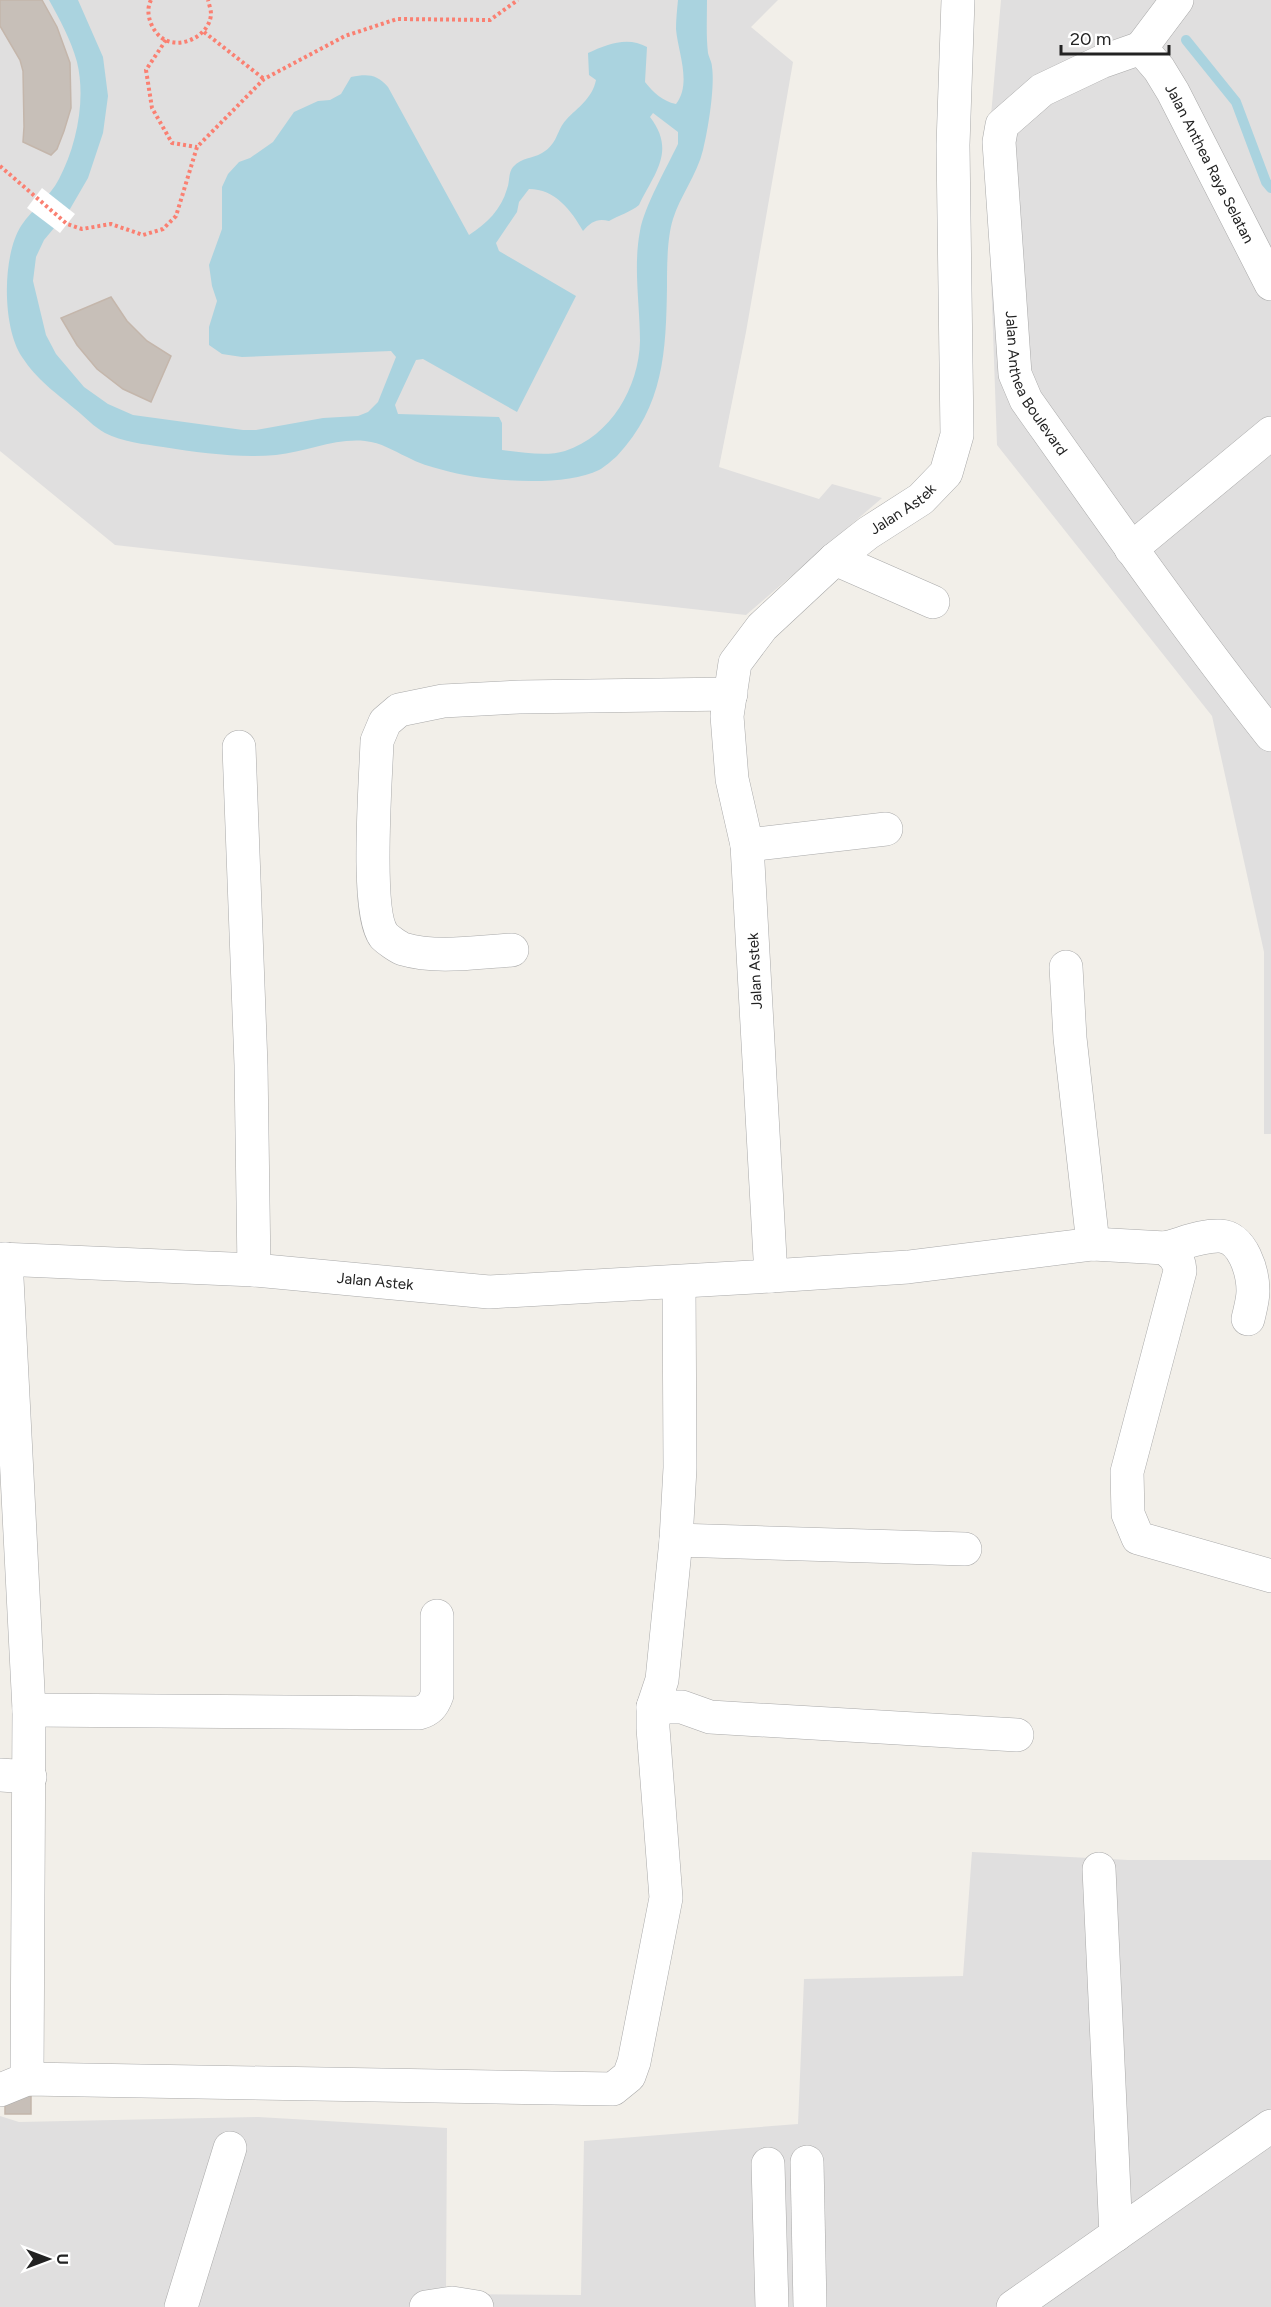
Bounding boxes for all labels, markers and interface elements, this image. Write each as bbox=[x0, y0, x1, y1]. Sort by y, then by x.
scale bar bbox=[1061, 18, 1169, 56]
text: 20 m bbox=[1070, 28, 1111, 50]
street label: Jalan Anthea Raya Selatan bbox=[1161, 81, 1258, 246]
street label: Jalan Anthea Boulevard bbox=[1002, 310, 1071, 459]
street label: Jalan Astek bbox=[866, 479, 940, 538]
street label: Jalan Astek bbox=[744, 932, 766, 1010]
street label: Jalan Astek bbox=[336, 1269, 415, 1294]
north arrow bbox=[18, 2229, 78, 2289]
text: U bbox=[53, 2253, 72, 2265]

